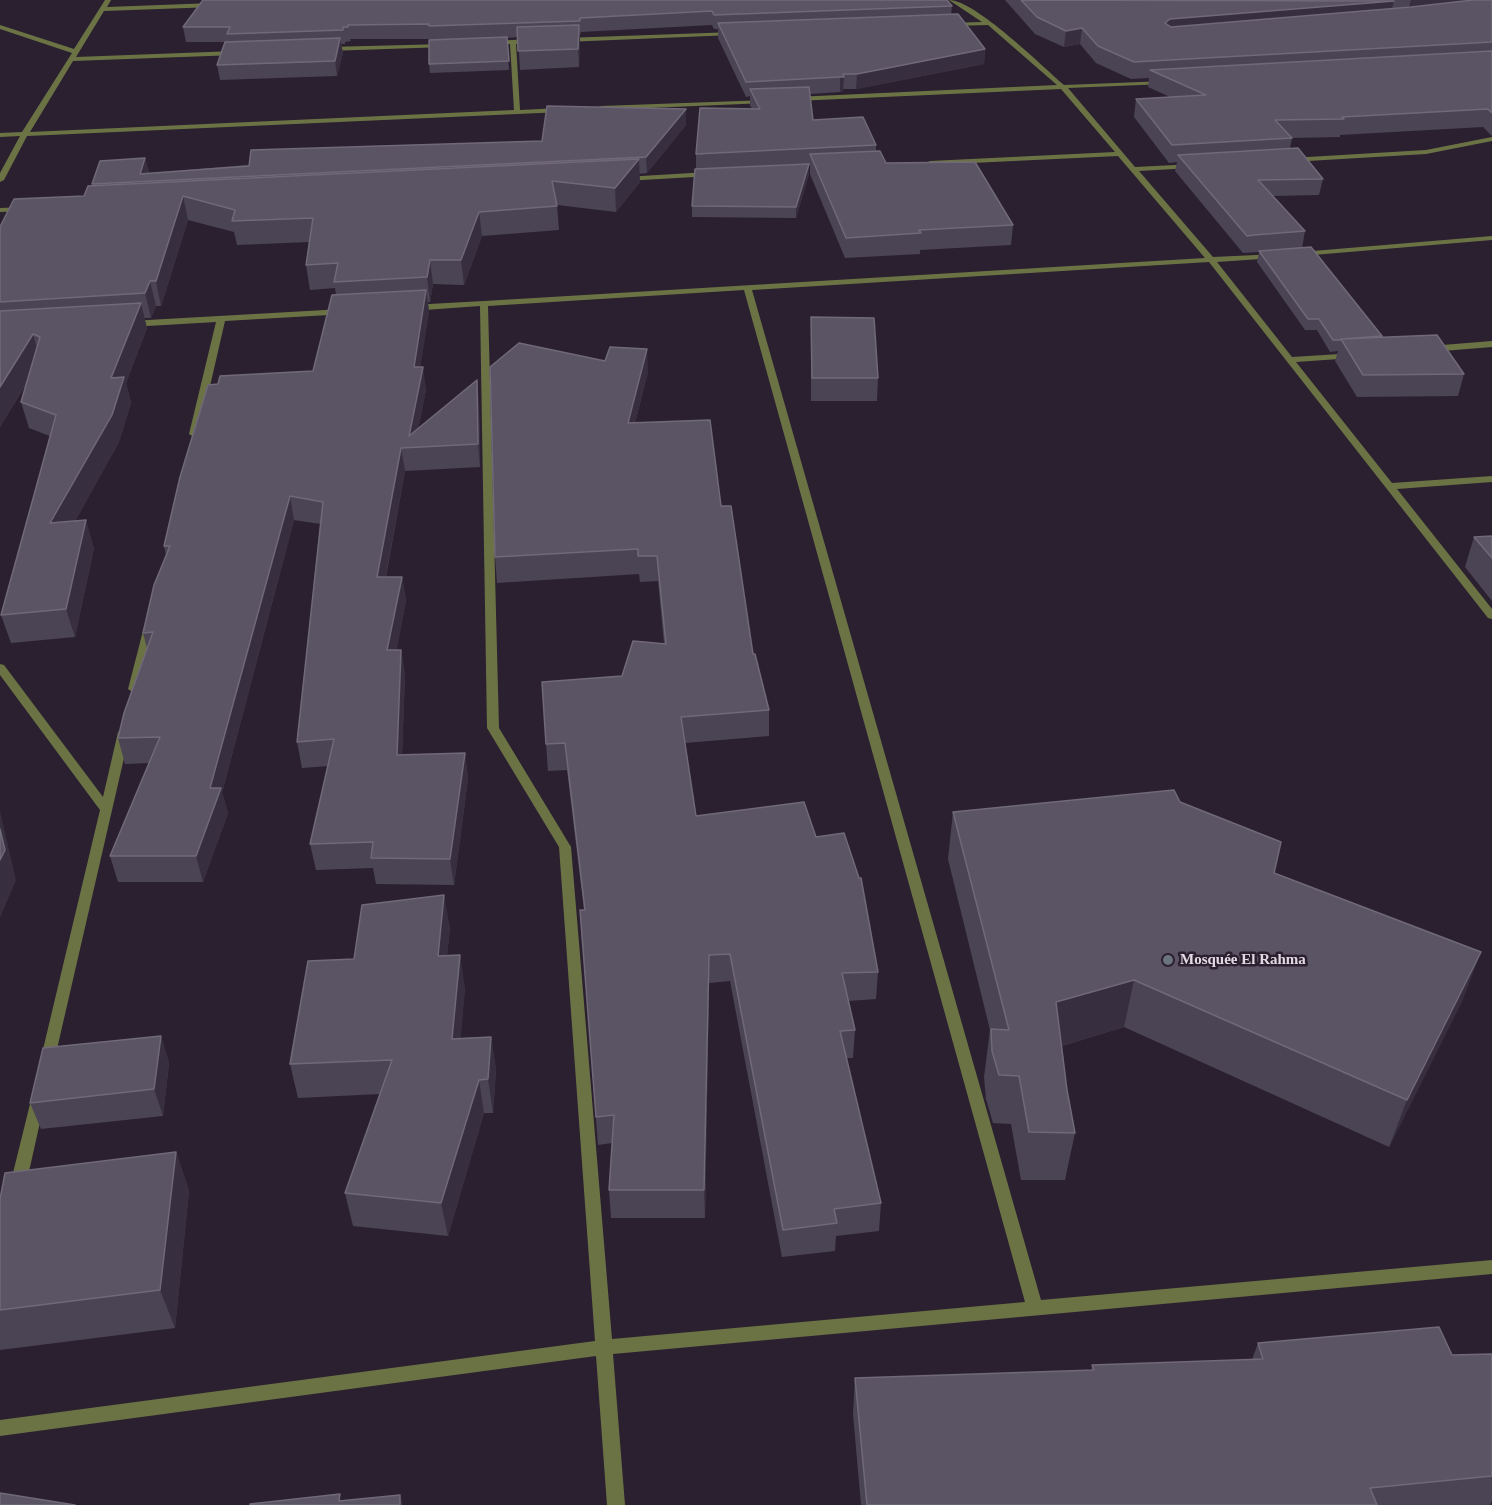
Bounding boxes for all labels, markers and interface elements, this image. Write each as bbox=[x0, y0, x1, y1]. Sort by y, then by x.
place label: Mosquée El Rahma bbox=[1180, 951, 1309, 969]
marker: Mosquée El Rahma bbox=[1161, 953, 1175, 967]

